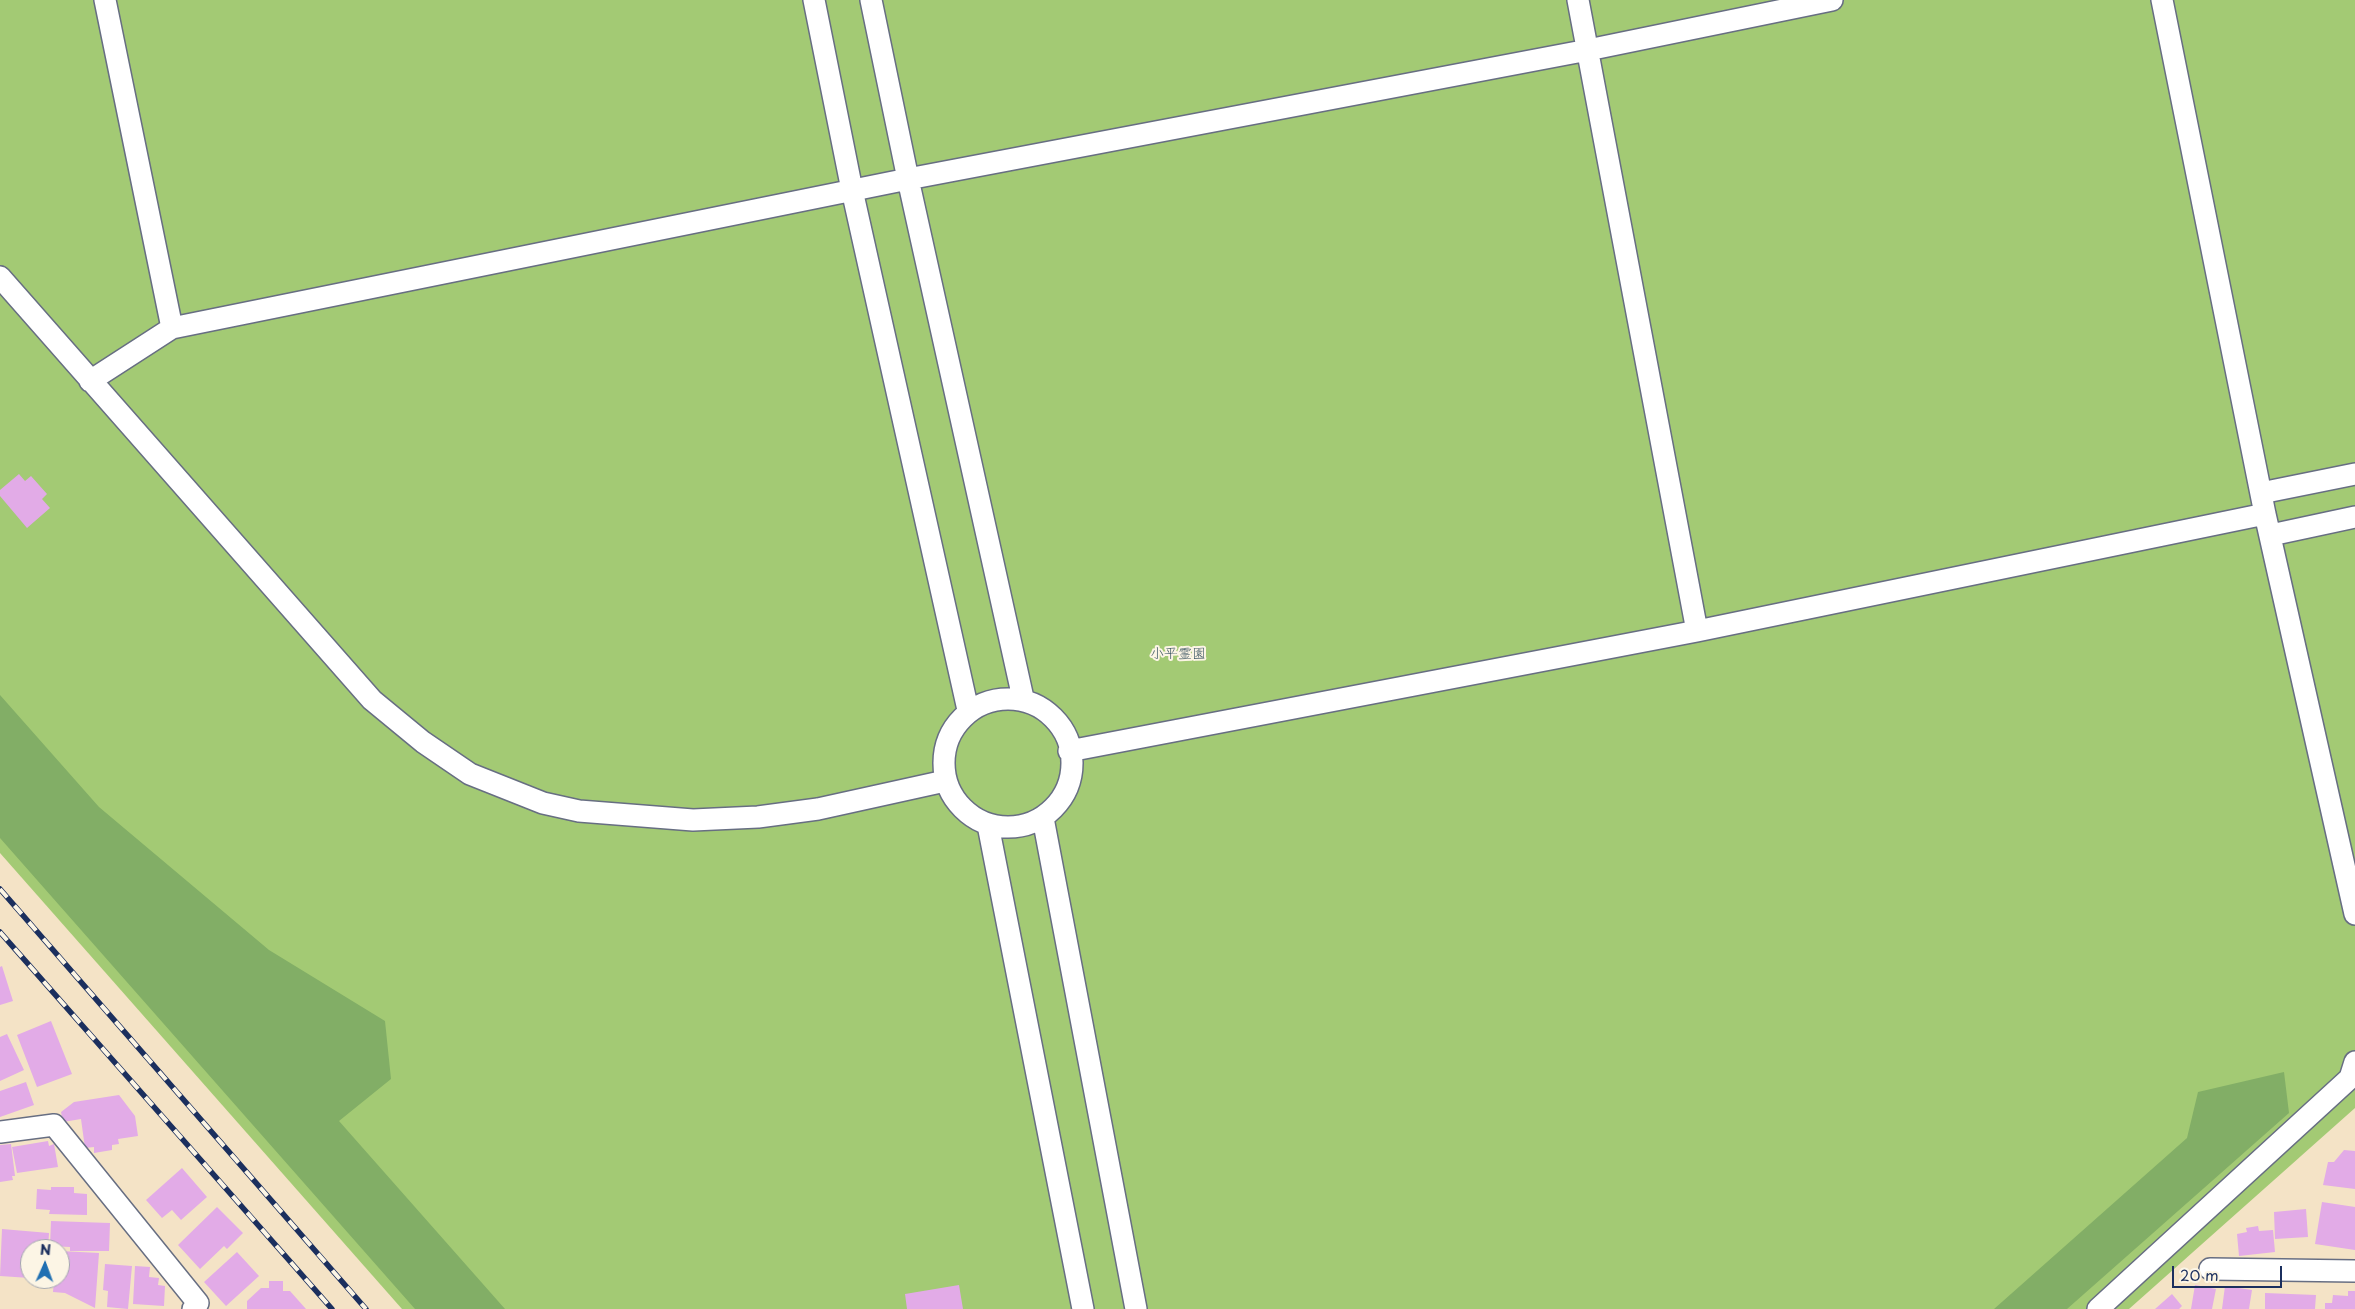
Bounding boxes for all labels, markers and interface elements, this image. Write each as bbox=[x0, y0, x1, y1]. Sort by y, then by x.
park label: 小平霊園 bbox=[1150, 646, 1206, 662]
north arrow bbox=[20, 1239, 70, 1289]
text: N bbox=[40, 1239, 51, 1260]
scale bar bbox=[2175, 1256, 2285, 1288]
text: 20 m bbox=[2180, 1263, 2219, 1286]

